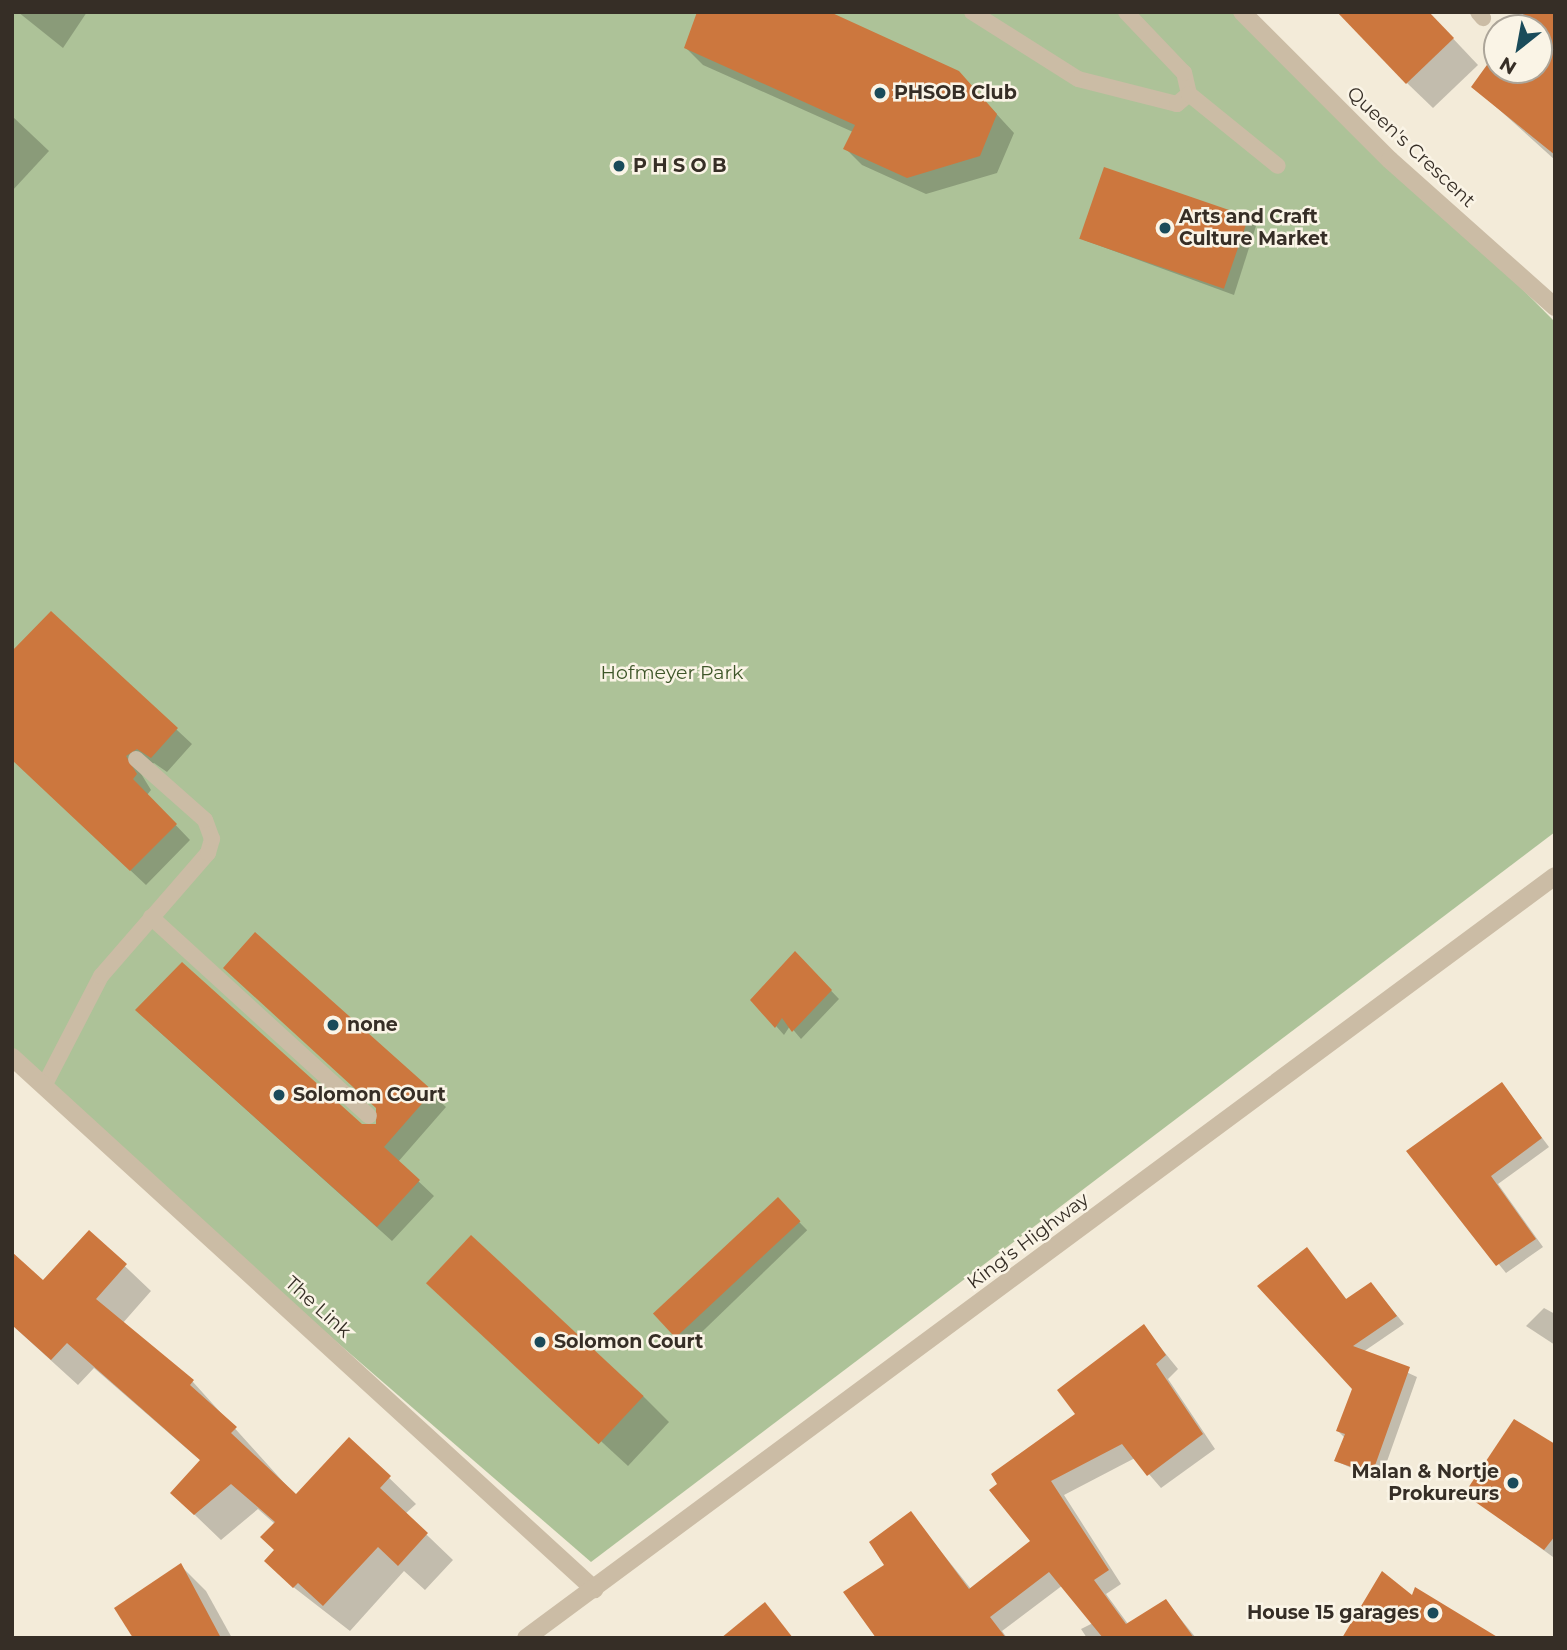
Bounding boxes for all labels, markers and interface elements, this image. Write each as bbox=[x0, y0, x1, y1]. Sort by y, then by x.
north arrow bbox=[1483, 14, 1553, 84]
text: N bbox=[1495, 52, 1520, 80]
place label: PHSOB Club bbox=[894, 82, 1017, 104]
street label: Queen's Crescent bbox=[1342, 82, 1480, 212]
marker: PHSOB Club bbox=[872, 85, 888, 101]
place label: P H S O B bbox=[633, 155, 726, 177]
marker: P H S O B bbox=[611, 158, 627, 174]
place label: Arts and Craft Culture Market bbox=[1179, 206, 1328, 250]
marker: Arts and Craft Culture Market bbox=[1157, 220, 1173, 236]
park label: Hofmeyer Park bbox=[601, 662, 743, 684]
place label: none bbox=[347, 1014, 398, 1036]
marker: none bbox=[325, 1017, 341, 1033]
place label: Solomon COurt bbox=[293, 1084, 446, 1106]
marker: Solomon COurt bbox=[271, 1087, 287, 1103]
street label: King's Highway bbox=[963, 1188, 1093, 1294]
street label: The Link bbox=[280, 1272, 356, 1342]
place label: Solomon Court bbox=[554, 1331, 703, 1353]
marker: Solomon Court bbox=[532, 1334, 548, 1350]
place label: Malan & Nortje Prokureurs bbox=[1352, 1461, 1499, 1505]
marker: Malan & Nortje Prokureurs bbox=[1505, 1475, 1521, 1491]
place label: House 15 garages bbox=[1247, 1602, 1419, 1624]
marker: House 15 garages bbox=[1425, 1605, 1441, 1621]

